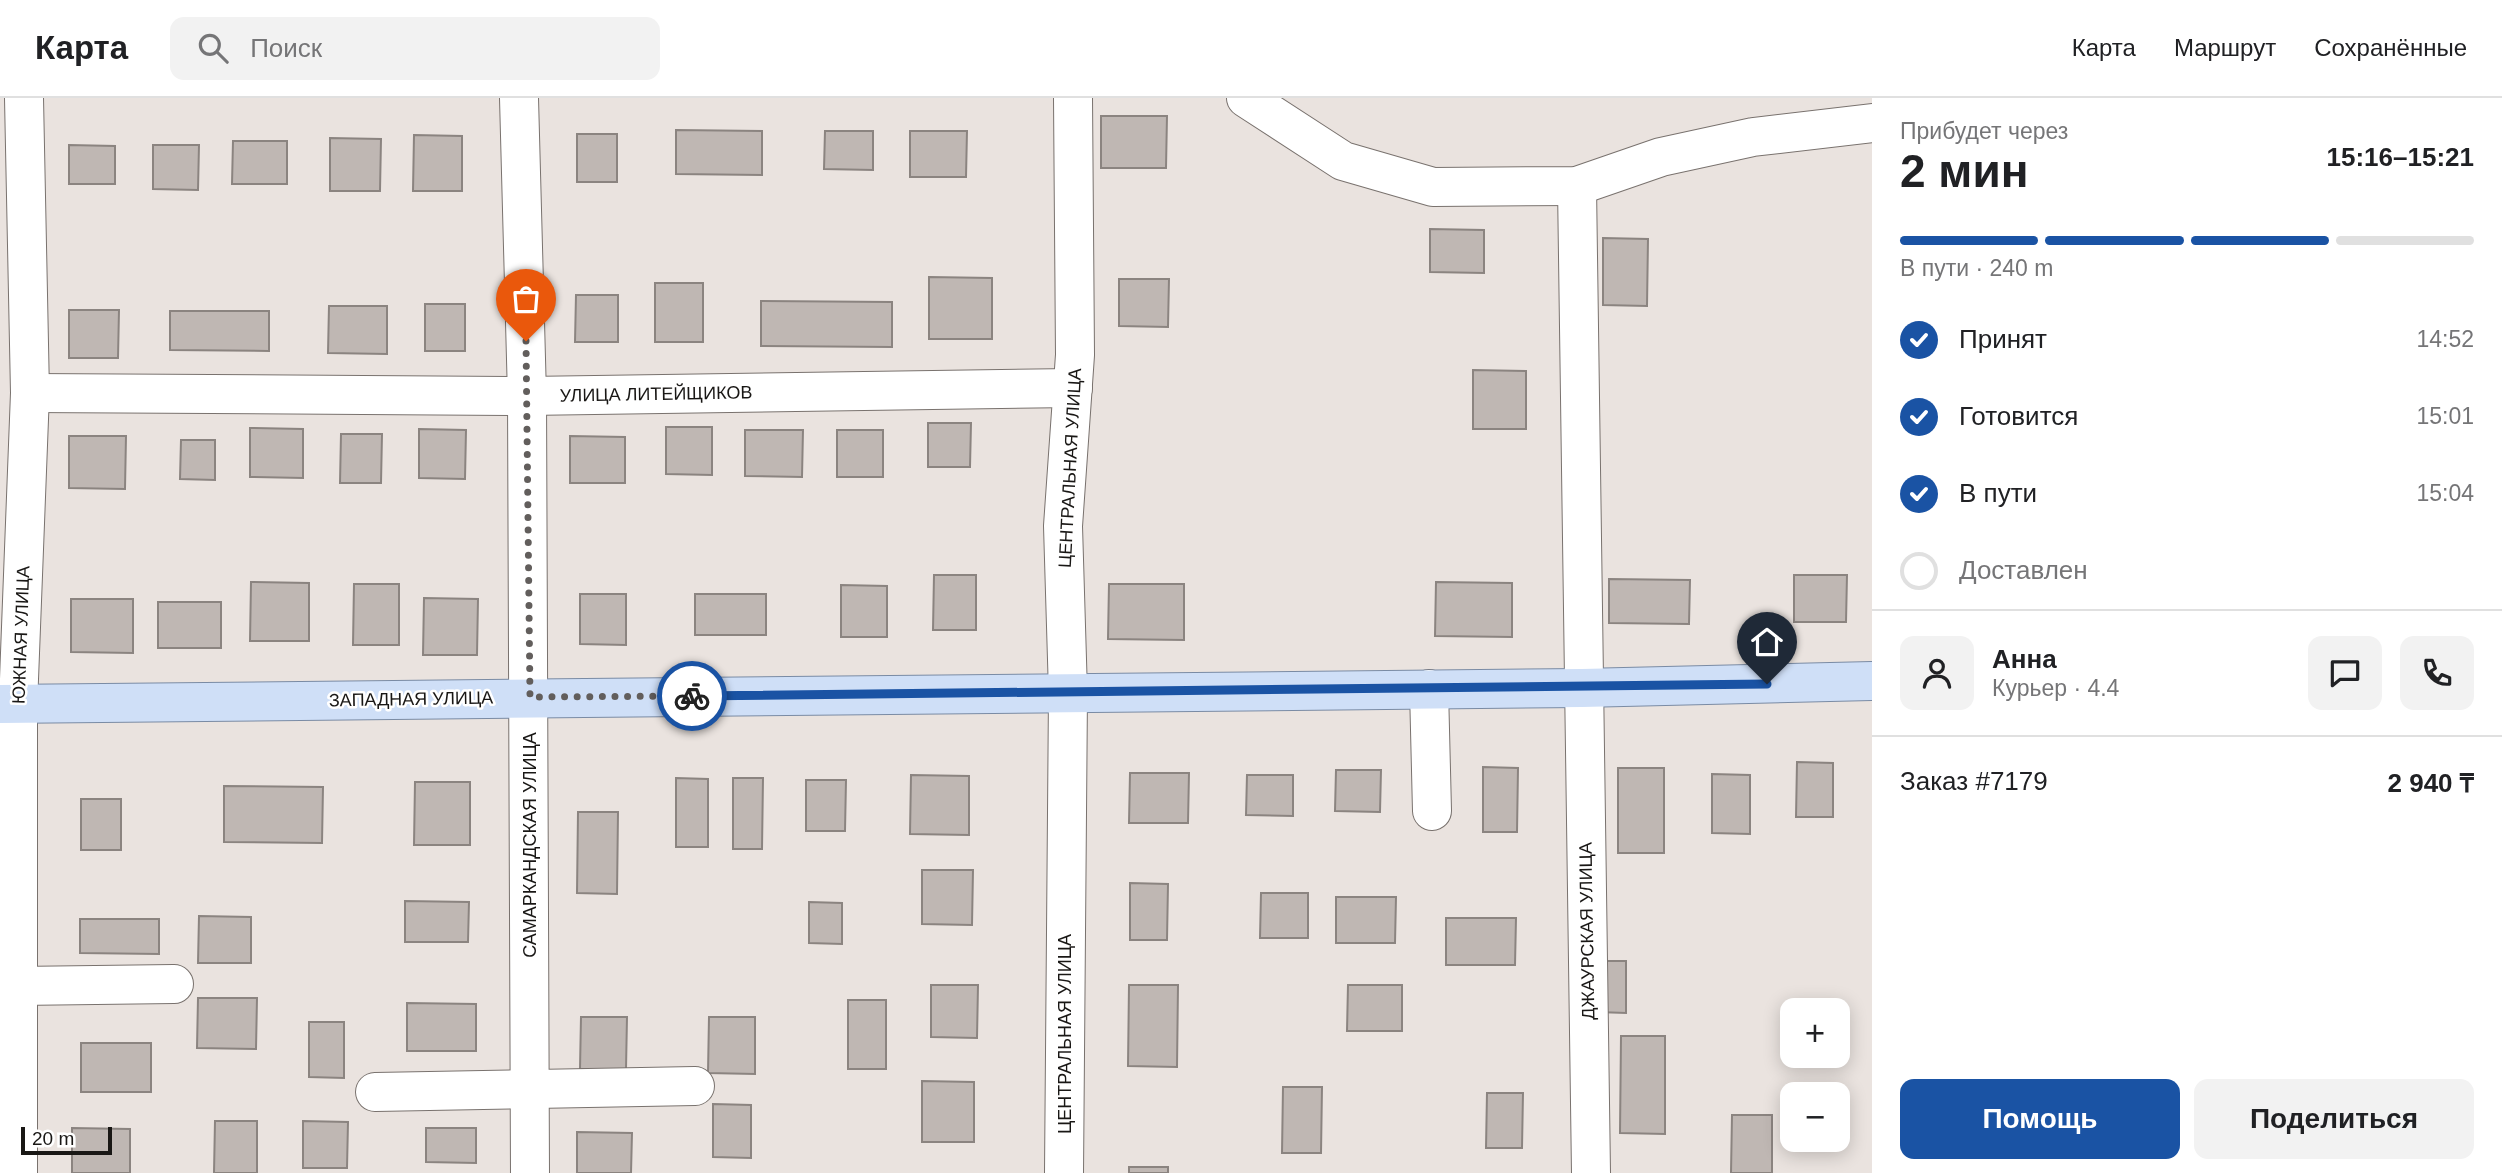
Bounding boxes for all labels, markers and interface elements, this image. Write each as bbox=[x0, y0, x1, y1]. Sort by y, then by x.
search box bbox=[170, 17, 660, 80]
text: Карта bbox=[35, 29, 128, 66]
icon: search bbox=[194, 29, 232, 67]
text: Поиск bbox=[250, 33, 322, 63]
text: Карта bbox=[2072, 34, 2136, 61]
text: Маршрут bbox=[2174, 34, 2276, 61]
text: Сохранённые bbox=[2314, 34, 2467, 61]
text: Прибудет через bbox=[1900, 118, 2068, 144]
text: 15:16–15:21 bbox=[2327, 142, 2474, 172]
text: 2 мин bbox=[1900, 145, 2028, 197]
text: В пути · 240 m bbox=[1900, 255, 2053, 281]
pin bbox=[496, 269, 556, 341]
icon: bag bbox=[507, 280, 545, 318]
icon: check bbox=[1900, 321, 1938, 359]
text: Принят bbox=[1959, 324, 2047, 354]
text: 14:52 bbox=[2416, 326, 2474, 352]
street label: ЦЕНТРАЛЬНАЯ УЛИЦА bbox=[1055, 368, 1085, 568]
street label: УЛИЦА ЛИТЕЙЩИКОВ bbox=[559, 381, 753, 406]
icon: check bbox=[1900, 398, 1938, 436]
text: Готовится bbox=[1959, 401, 2078, 431]
text: 15:01 bbox=[2416, 403, 2474, 429]
icon: check bbox=[1900, 475, 1938, 513]
text: В пути bbox=[1959, 478, 2037, 508]
text: 15:04 bbox=[2416, 480, 2474, 506]
text: Доставлен bbox=[1959, 555, 2088, 585]
street label: ЮЖНАЯ УЛИЦА bbox=[9, 566, 33, 704]
pin bbox=[1737, 612, 1797, 684]
icon: home bbox=[1748, 623, 1786, 661]
button: person bbox=[1900, 636, 1974, 710]
button: chat bbox=[2308, 636, 2382, 710]
button: phone bbox=[2400, 636, 2474, 710]
text: Анна bbox=[1992, 644, 2057, 674]
courier bbox=[657, 661, 727, 731]
text: Курьер · 4.4 bbox=[1992, 675, 2119, 701]
icon: bike bbox=[673, 677, 711, 715]
street label: ЗАПАДНАЯ УЛИЦА bbox=[329, 688, 493, 710]
street label: САМАРКАНДСКАЯ УЛИЦА bbox=[520, 732, 540, 958]
text: Заказ #7179 bbox=[1900, 766, 2048, 796]
text: 2 940 ₸ bbox=[2388, 768, 2474, 798]
street label: ДЖАУРСКАЯ УЛИЦА bbox=[1575, 842, 1599, 1020]
street label: ЦЕНТРАЛЬНАЯ УЛИЦА bbox=[1055, 934, 1075, 1134]
map controls bbox=[1780, 998, 1850, 1152]
button: + bbox=[1780, 998, 1850, 1068]
button: Помощь bbox=[1900, 1079, 2180, 1159]
button: Поделиться bbox=[2194, 1079, 2474, 1159]
button: − bbox=[1780, 1082, 1850, 1152]
scale bar bbox=[21, 1124, 112, 1156]
text: 20 m bbox=[32, 1128, 74, 1149]

